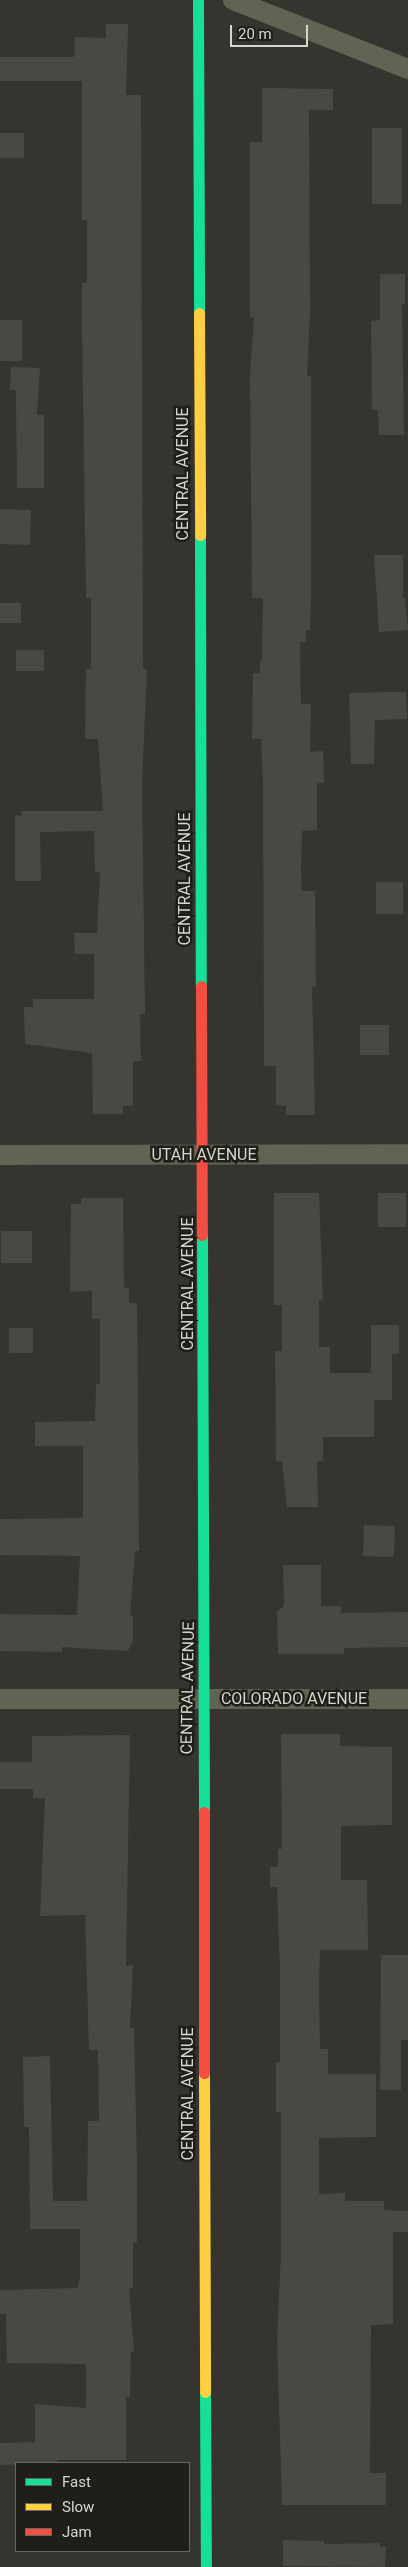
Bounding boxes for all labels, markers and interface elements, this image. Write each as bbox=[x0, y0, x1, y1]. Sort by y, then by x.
scale bar bbox=[233, 15, 310, 47]
text: 20 m bbox=[238, 25, 272, 43]
street label: CENTRAL AVENUE bbox=[173, 407, 193, 541]
street label: CENTRAL AVENUE bbox=[175, 812, 195, 946]
street label: UTAH AVENUE bbox=[151, 1145, 257, 1165]
street label: CENTRAL AVENUE bbox=[178, 1217, 198, 1351]
street label: CENTRAL AVENUE bbox=[177, 1621, 199, 1755]
street label: COLORADO AVENUE bbox=[221, 1689, 367, 1709]
street label: CENTRAL AVENUE bbox=[178, 2027, 198, 2161]
legend bbox=[15, 2462, 190, 2552]
text: Fast bbox=[62, 2473, 91, 2491]
text: Slow bbox=[62, 2498, 94, 2516]
text: Jam bbox=[62, 2523, 92, 2541]

